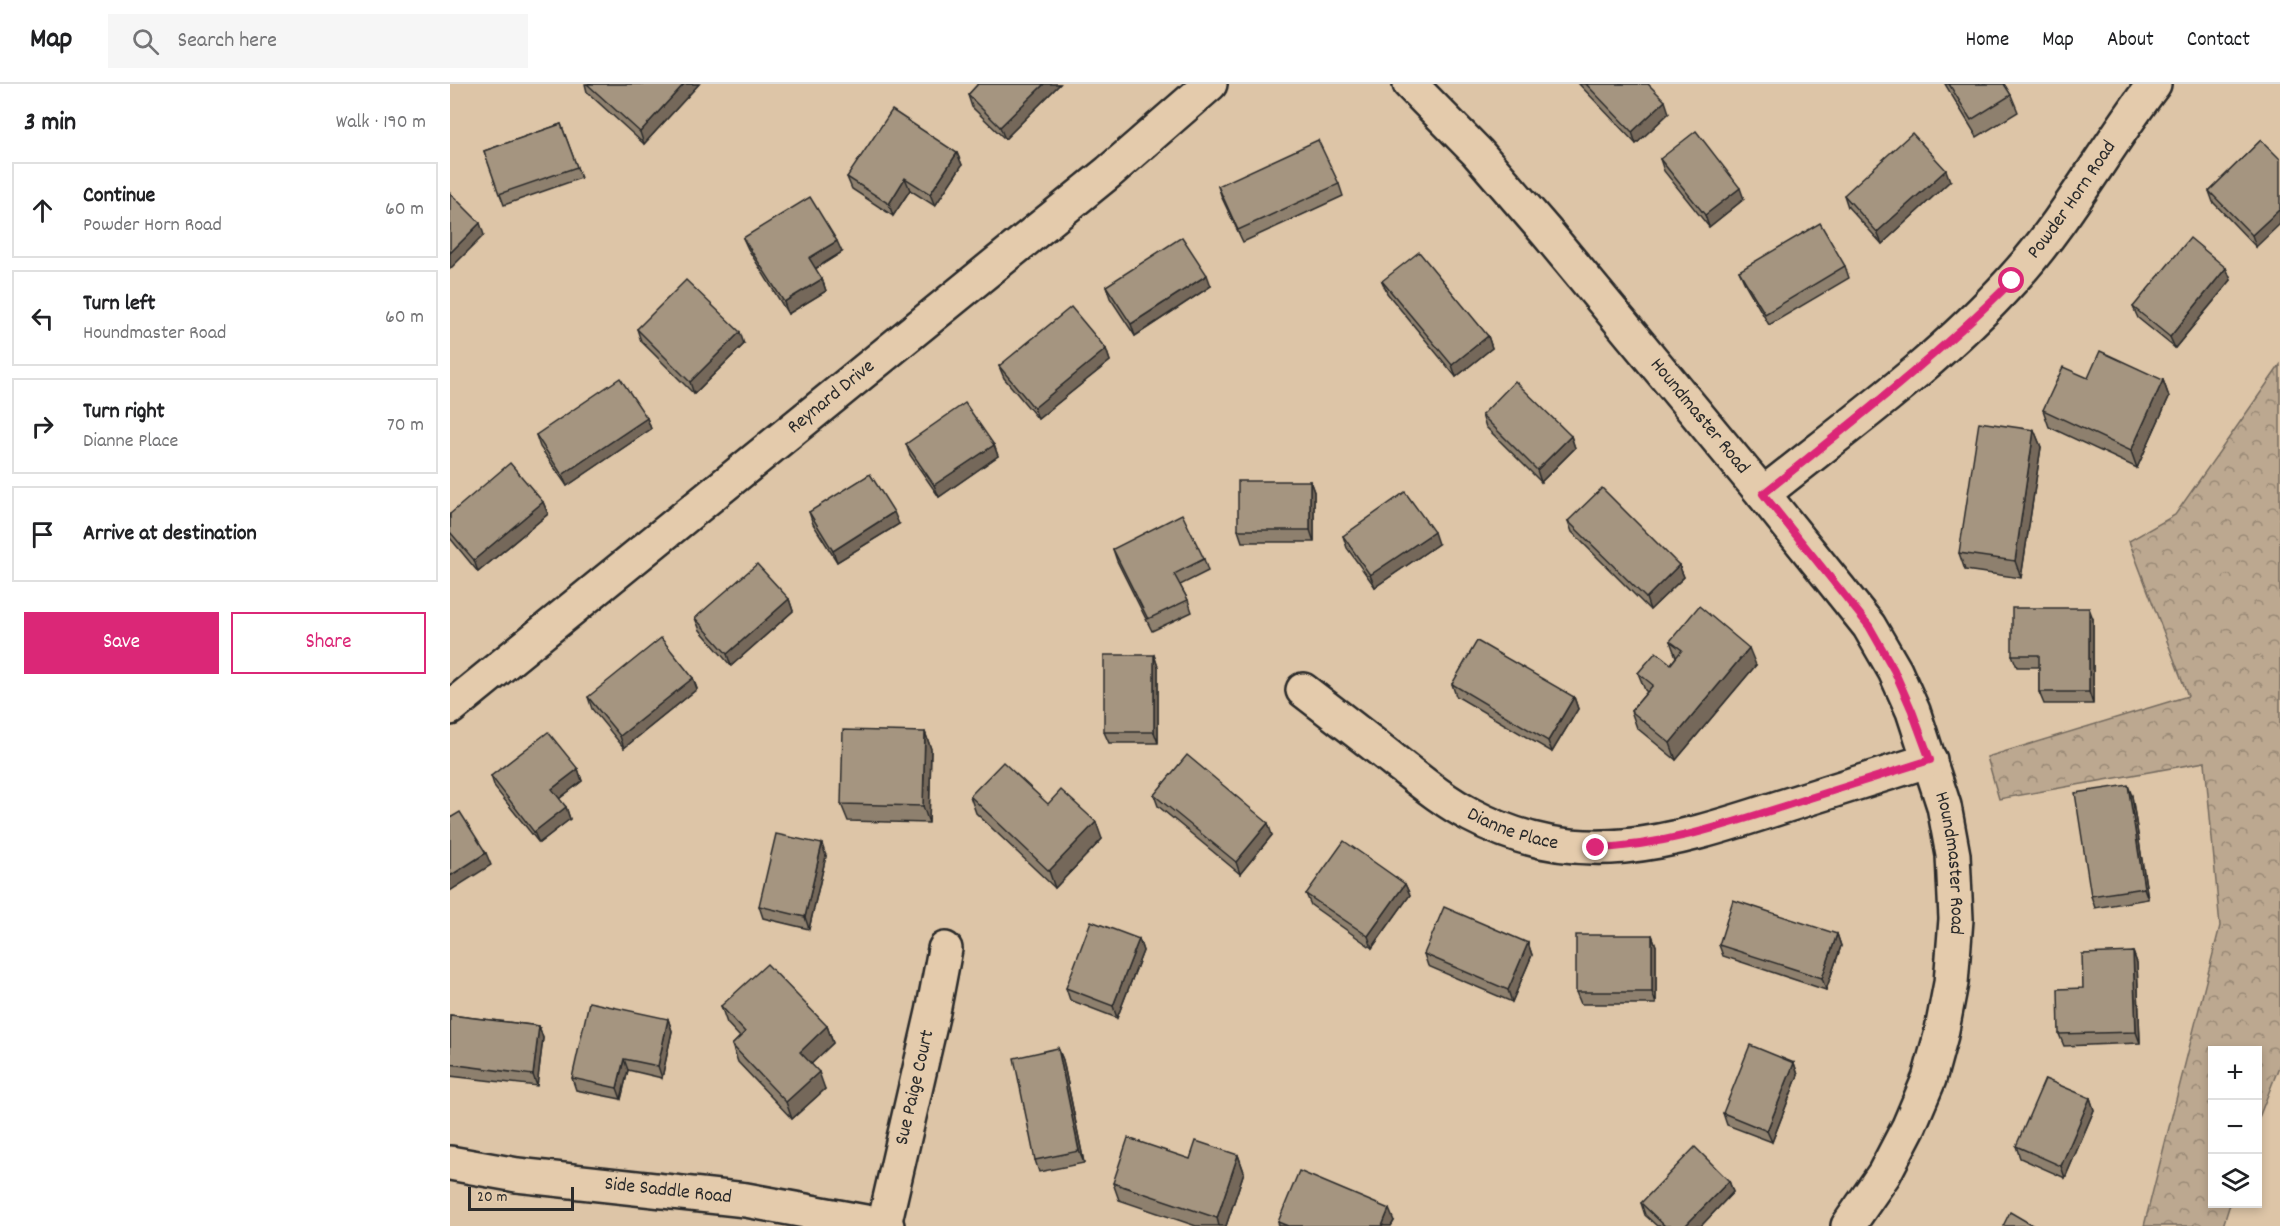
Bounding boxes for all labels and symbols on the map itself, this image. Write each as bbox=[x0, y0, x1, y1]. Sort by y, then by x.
street label: Powder Horn Road bbox=[2021, 135, 2124, 265]
route start bbox=[1998, 267, 2024, 293]
street label: Houndmaster Road bbox=[1642, 352, 1756, 481]
street label: Reynard Drive bbox=[782, 353, 882, 442]
street label: Houndmaster Road bbox=[1926, 788, 1970, 936]
street label: Dianne Place bbox=[1462, 801, 1560, 858]
route end bbox=[1582, 834, 1608, 860]
street label: Sue Paige Court bbox=[889, 1027, 942, 1148]
street label: Side Saddle Road bbox=[603, 1171, 733, 1212]
scale bar bbox=[468, 1184, 574, 1212]

